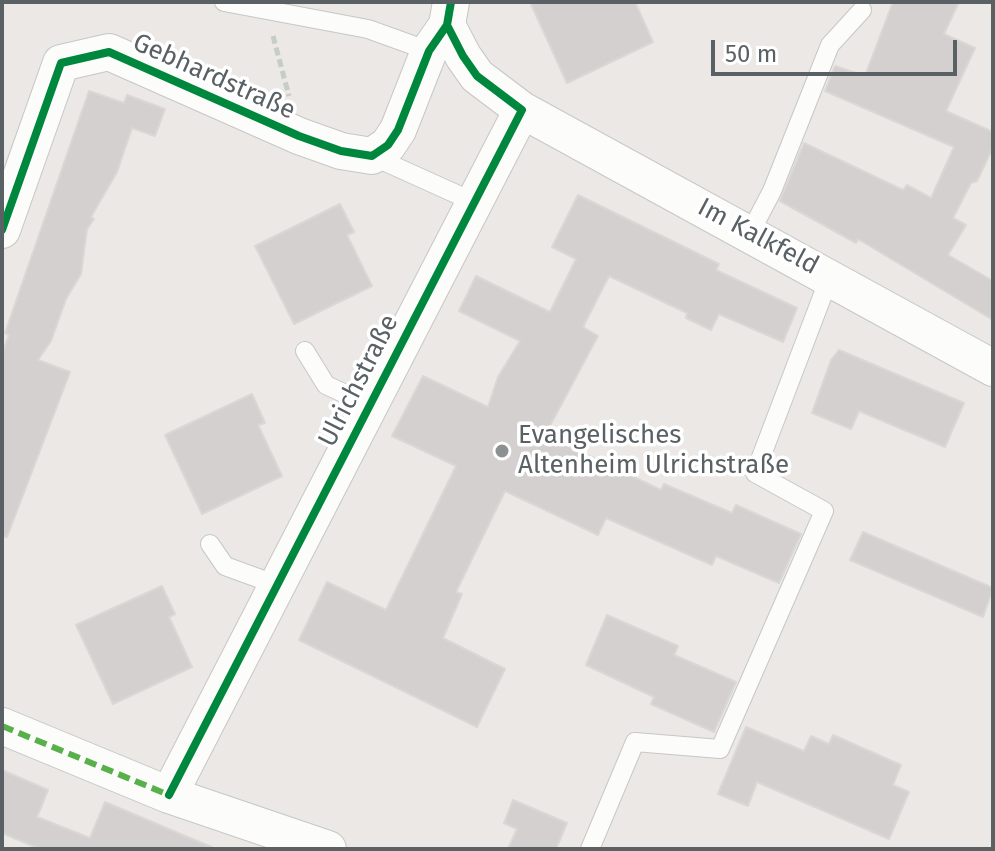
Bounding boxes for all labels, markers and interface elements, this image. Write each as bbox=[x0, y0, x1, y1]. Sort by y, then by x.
scale bar bbox=[715, 24, 961, 74]
street label: Gebhardstraße bbox=[128, 27, 300, 127]
text: 50 m bbox=[725, 40, 777, 68]
street label: Im Kalkfeld bbox=[692, 192, 824, 282]
street label: Ulrichstraße bbox=[312, 310, 406, 452]
place label: Evangelisches Altenheim Ulrichstraße bbox=[518, 420, 789, 482]
marker: Evangelisches Altenheim Ulrichstraße bbox=[493, 442, 511, 460]

